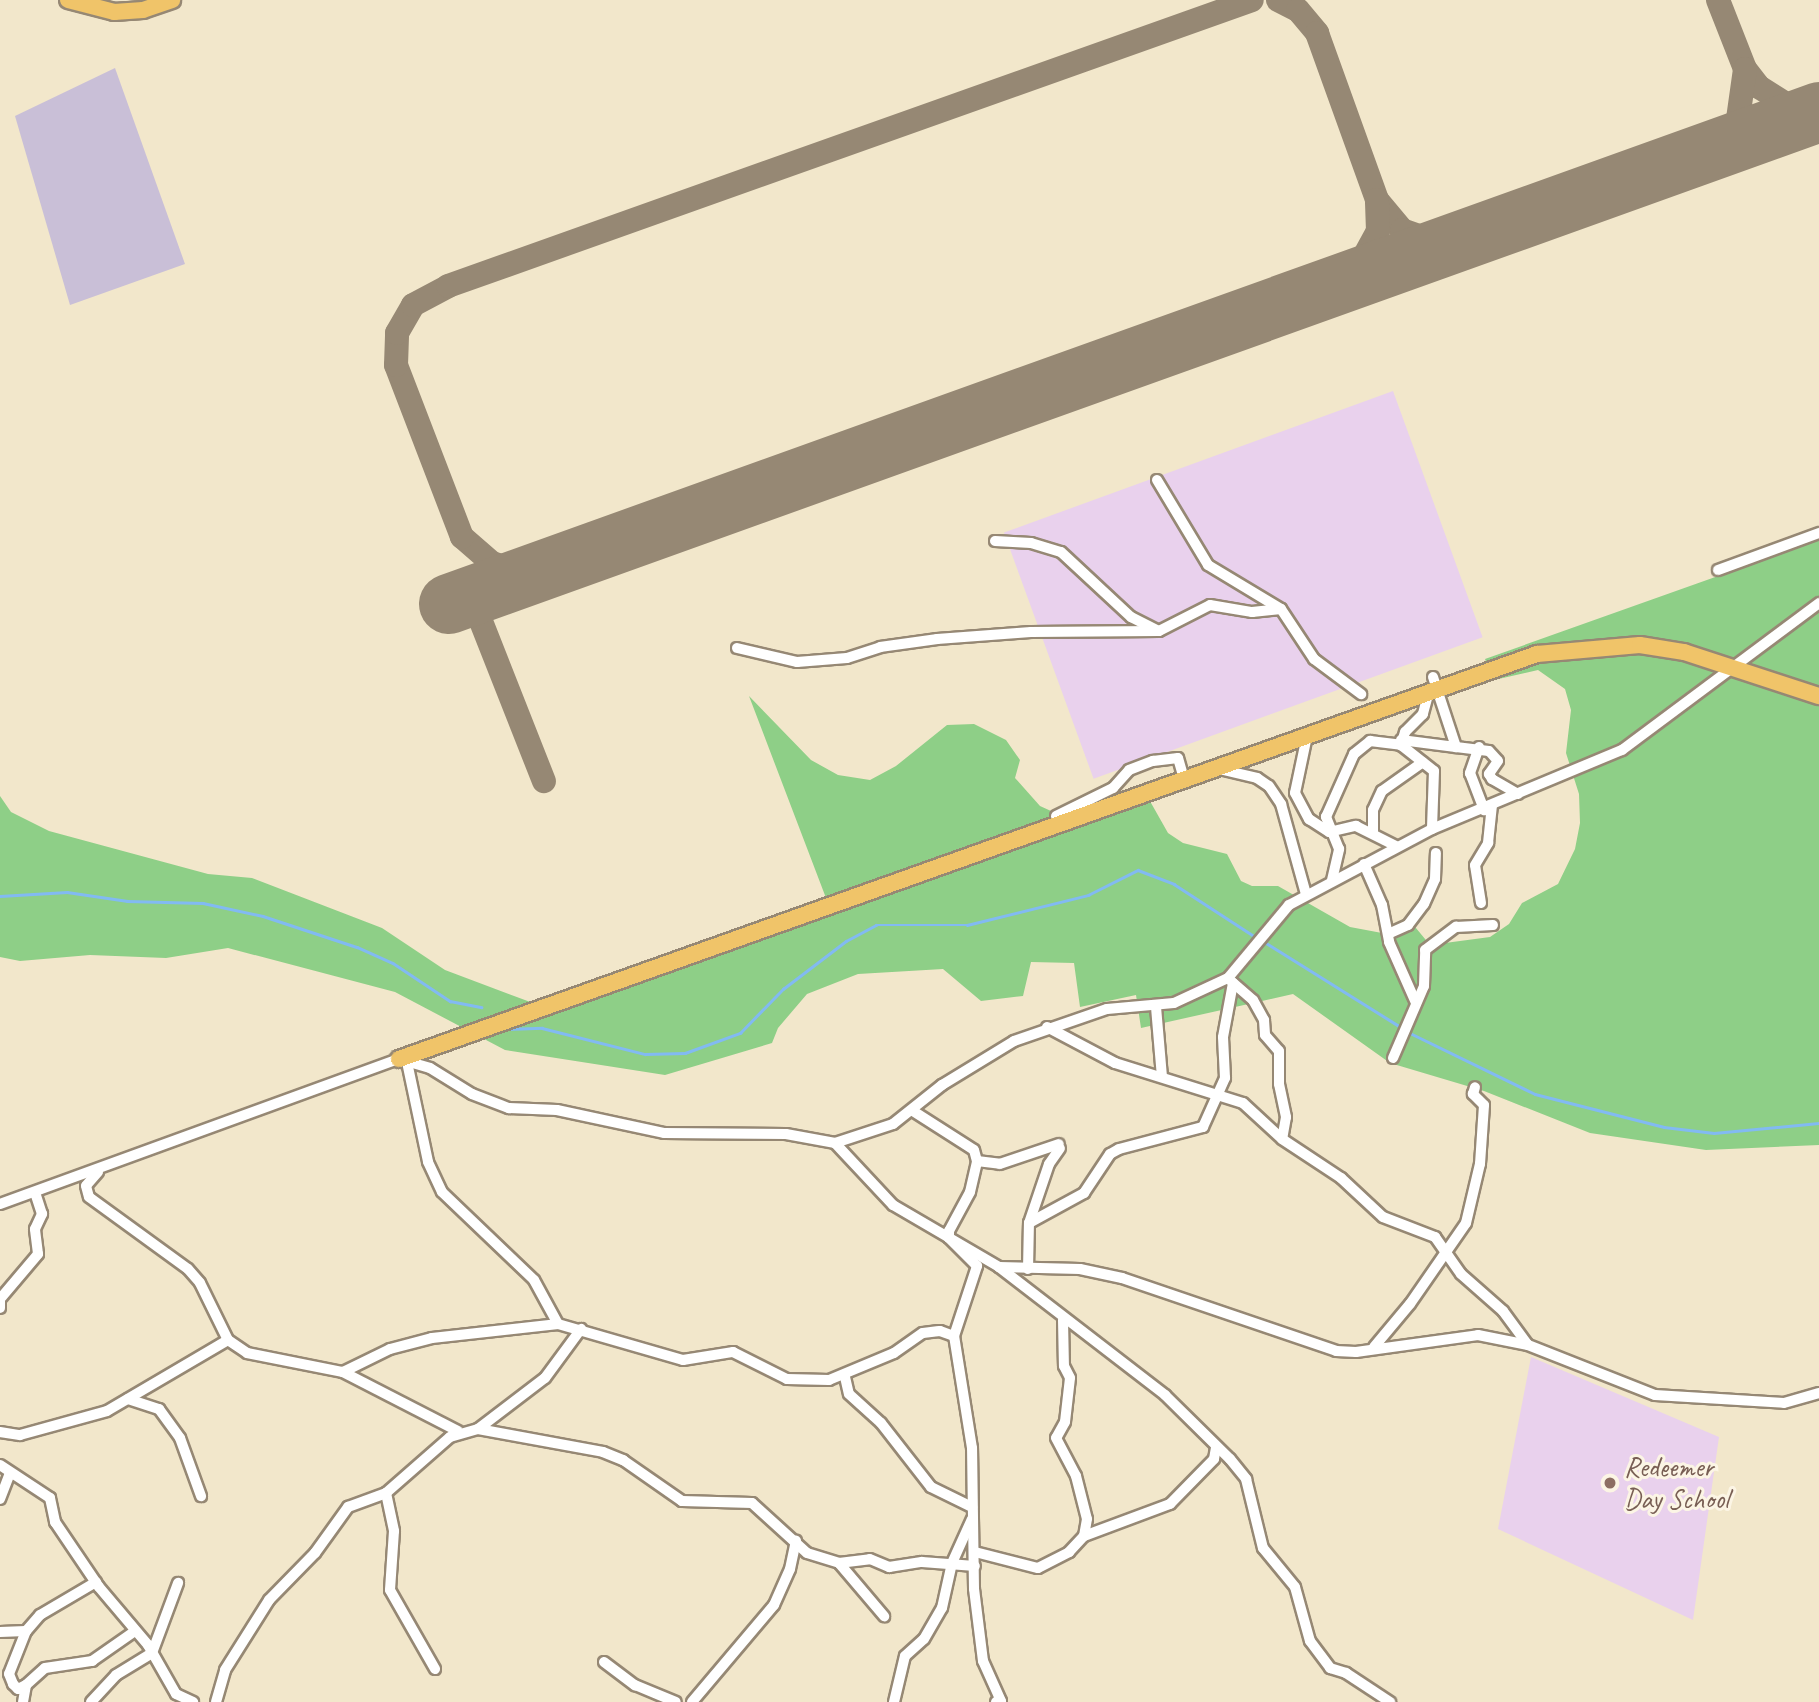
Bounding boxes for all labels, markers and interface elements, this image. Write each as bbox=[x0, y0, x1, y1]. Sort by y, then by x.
place label: Redeemer Day School bbox=[1624, 1450, 1728, 1516]
marker: Redeemer Day School bbox=[1602, 1475, 1618, 1491]

